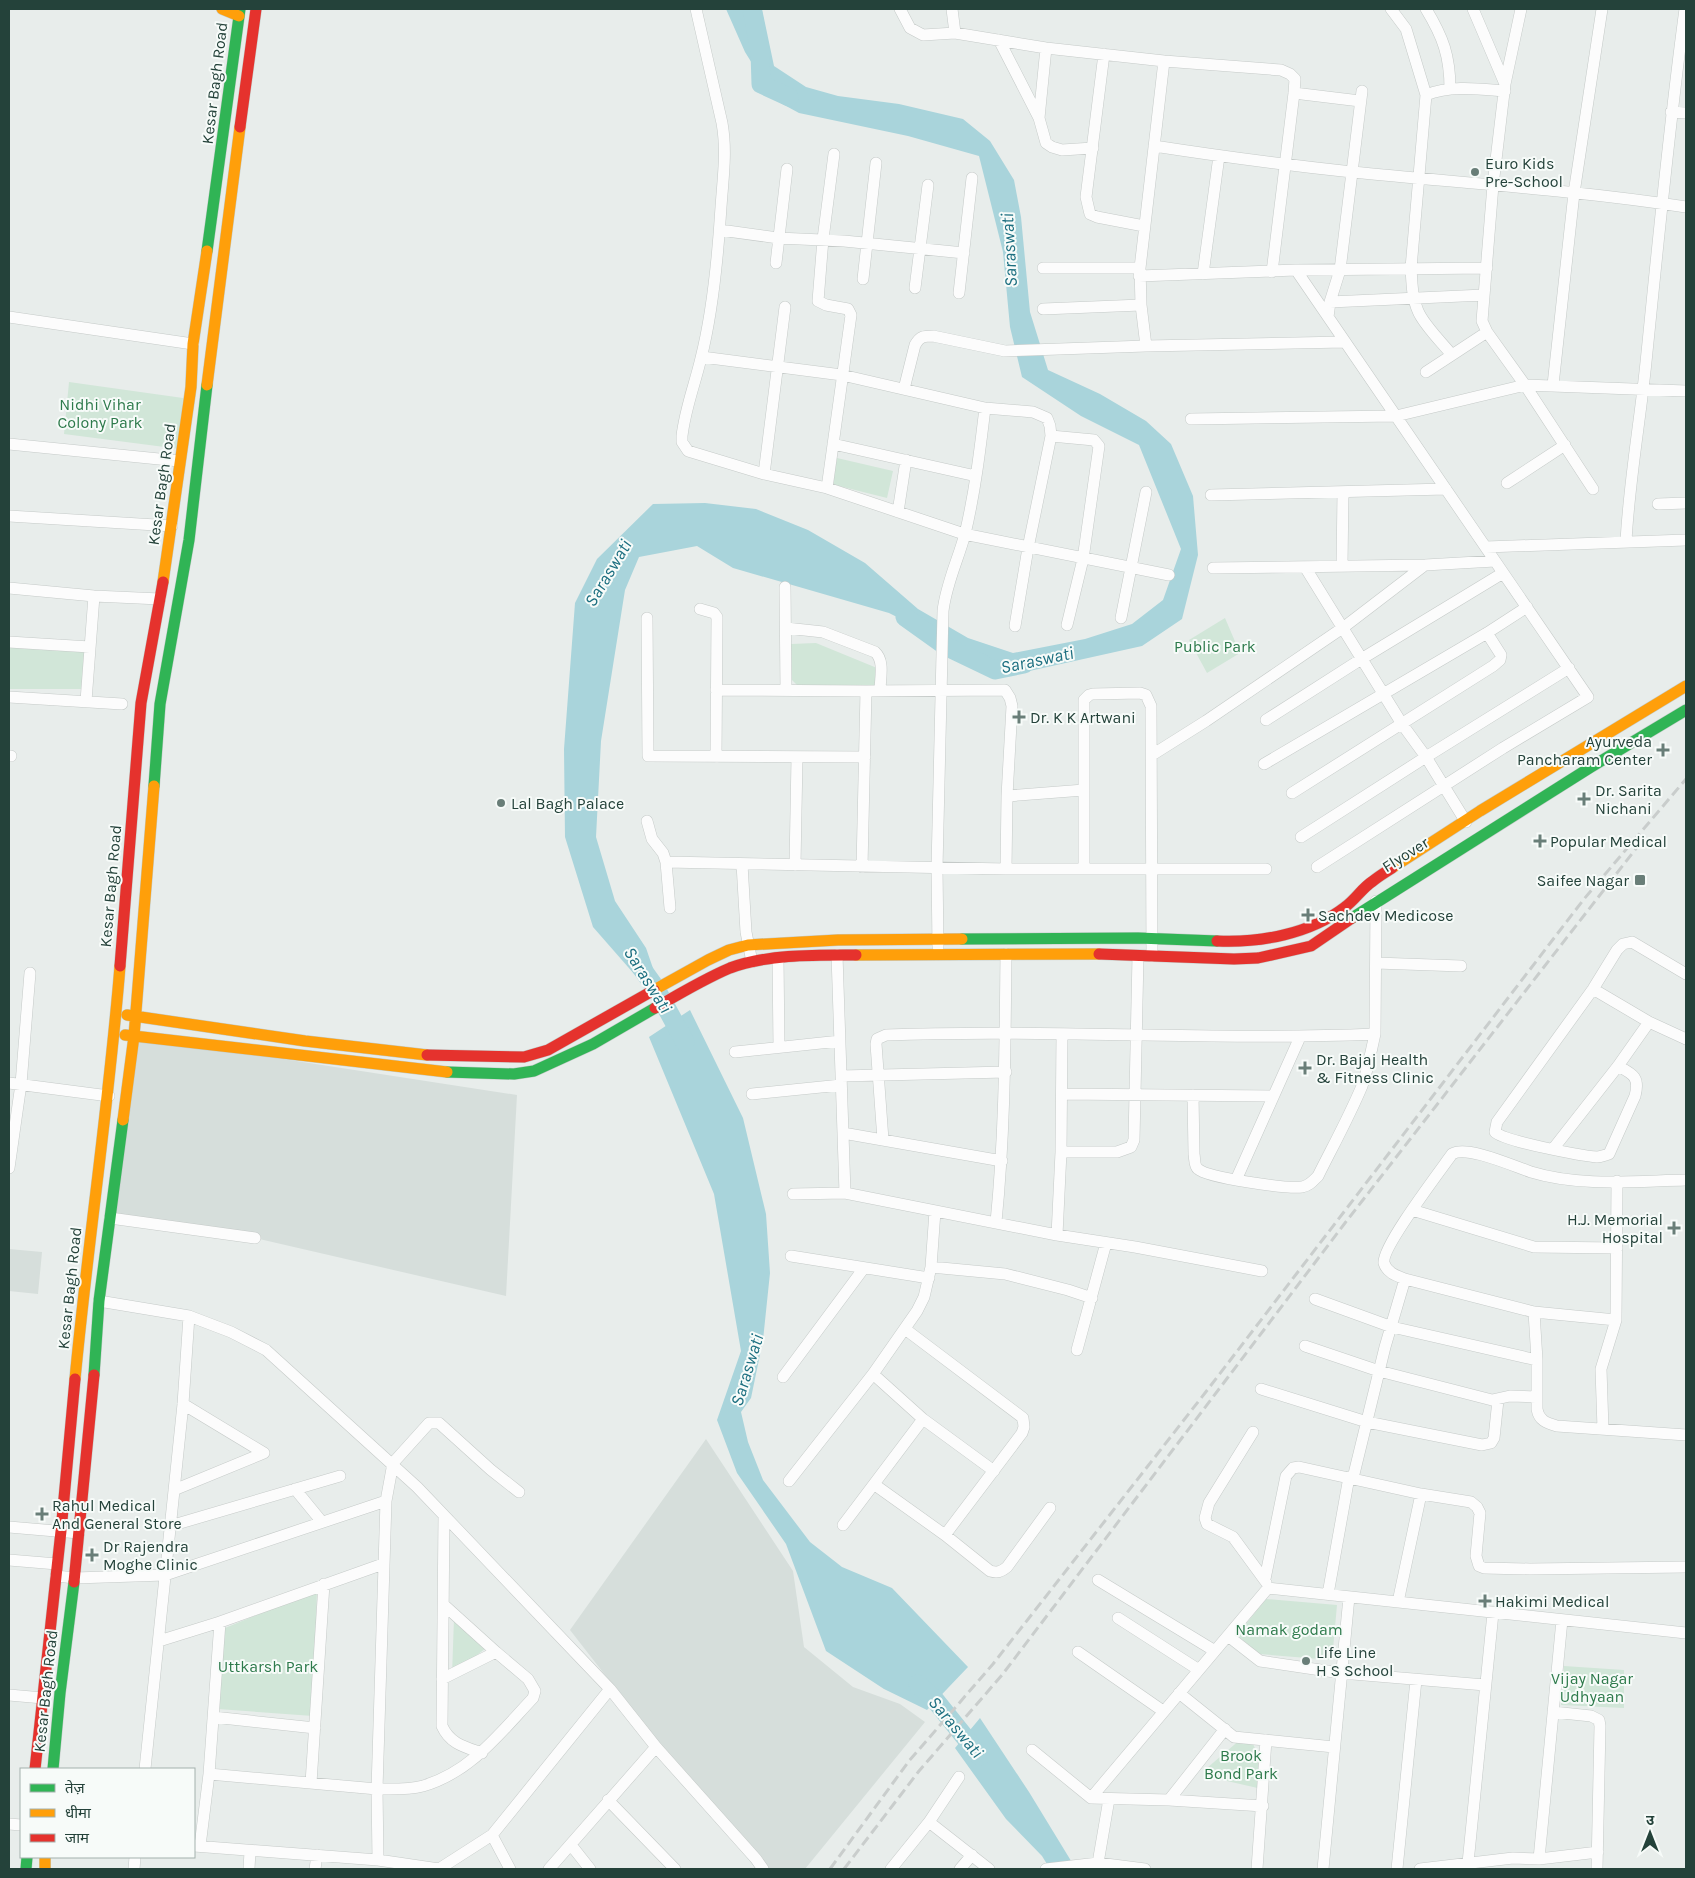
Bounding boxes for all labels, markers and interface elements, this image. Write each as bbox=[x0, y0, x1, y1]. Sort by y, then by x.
street label: Kesar Bagh Road bbox=[198, 21, 231, 145]
place label: Euro Kids Pre-School bbox=[1485, 154, 1563, 191]
marker: Euro Kids Pre-School bbox=[1469, 166, 1481, 178]
water label: Saraswati bbox=[996, 212, 1022, 288]
park label: Nidhi Vihar Colony Park bbox=[57, 395, 143, 432]
street label: Kesar Bagh Road bbox=[144, 422, 179, 546]
water label: Saraswati bbox=[579, 535, 637, 611]
park label: Public Park bbox=[1174, 637, 1256, 656]
water label: Saraswati bbox=[998, 641, 1076, 678]
place label: Dr. K K Artwani bbox=[1030, 708, 1136, 727]
marker: Dr. K K Artwani bbox=[1012, 710, 1026, 724]
place label: Ayurveda Pancharam Center bbox=[1517, 732, 1652, 769]
marker: Ayurveda Pancharam Center bbox=[1656, 743, 1670, 757]
place label: Dr. Sarita Nichani bbox=[1595, 781, 1662, 818]
marker: Dr. Sarita Nichani bbox=[1577, 792, 1591, 806]
place label: Lal Bagh Palace bbox=[511, 794, 624, 813]
marker: Lal Bagh Palace bbox=[495, 797, 507, 809]
street label: Kesar Bagh Road bbox=[96, 824, 125, 948]
place label: Popular Medical bbox=[1550, 832, 1667, 851]
street label: Flyover bbox=[1379, 833, 1432, 876]
marker: Popular Medical bbox=[1534, 835, 1546, 847]
place label: Saifee Nagar bbox=[1537, 871, 1629, 890]
marker: Saifee Nagar bbox=[1633, 873, 1647, 887]
place label: Sachdev Medicose bbox=[1318, 906, 1454, 925]
marker: Sachdev Medicose bbox=[1302, 909, 1314, 921]
water label: Saraswati bbox=[619, 943, 677, 1017]
place label: Dr. Bajaj Health & Fitness Clinic bbox=[1316, 1050, 1434, 1087]
marker: Dr. Bajaj Health & Fitness Clinic bbox=[1298, 1061, 1312, 1075]
place label: H.J. Memorial Hospital bbox=[1567, 1210, 1663, 1247]
marker: H.J. Memorial Hospital bbox=[1667, 1221, 1681, 1235]
street label: Kesar Bagh Road bbox=[54, 1226, 85, 1350]
water label: Saraswati bbox=[726, 1331, 768, 1409]
place label: Rahul Medical And General Store bbox=[52, 1496, 182, 1533]
marker: Rahul Medical And General Store bbox=[36, 1508, 48, 1520]
place label: Dr Rajendra Moghe Clinic bbox=[103, 1537, 198, 1574]
marker: Dr Rajendra Moghe Clinic bbox=[85, 1548, 99, 1562]
place label: Hakimi Medical bbox=[1495, 1592, 1609, 1611]
marker: Hakimi Medical bbox=[1479, 1595, 1491, 1607]
park label: Namak godam bbox=[1235, 1620, 1343, 1639]
street label: Kesar Bagh Road bbox=[30, 1629, 61, 1753]
place label: Life Line H S School bbox=[1316, 1643, 1394, 1680]
marker: Life Line H S School bbox=[1300, 1655, 1312, 1667]
park label: Uttkarsh Park bbox=[218, 1657, 318, 1676]
park label: Vijay Nagar Udhyaan bbox=[1551, 1669, 1633, 1706]
water label: Saraswati bbox=[924, 1691, 988, 1763]
park label: Brook Bond Park bbox=[1204, 1746, 1278, 1783]
legend bbox=[20, 1768, 195, 1858]
text: तेज़ bbox=[65, 1779, 86, 1797]
text: धीमा bbox=[65, 1804, 92, 1822]
north arrow bbox=[1625, 1808, 1675, 1858]
text: उ bbox=[1646, 1812, 1655, 1829]
text: जाम bbox=[65, 1829, 90, 1847]

